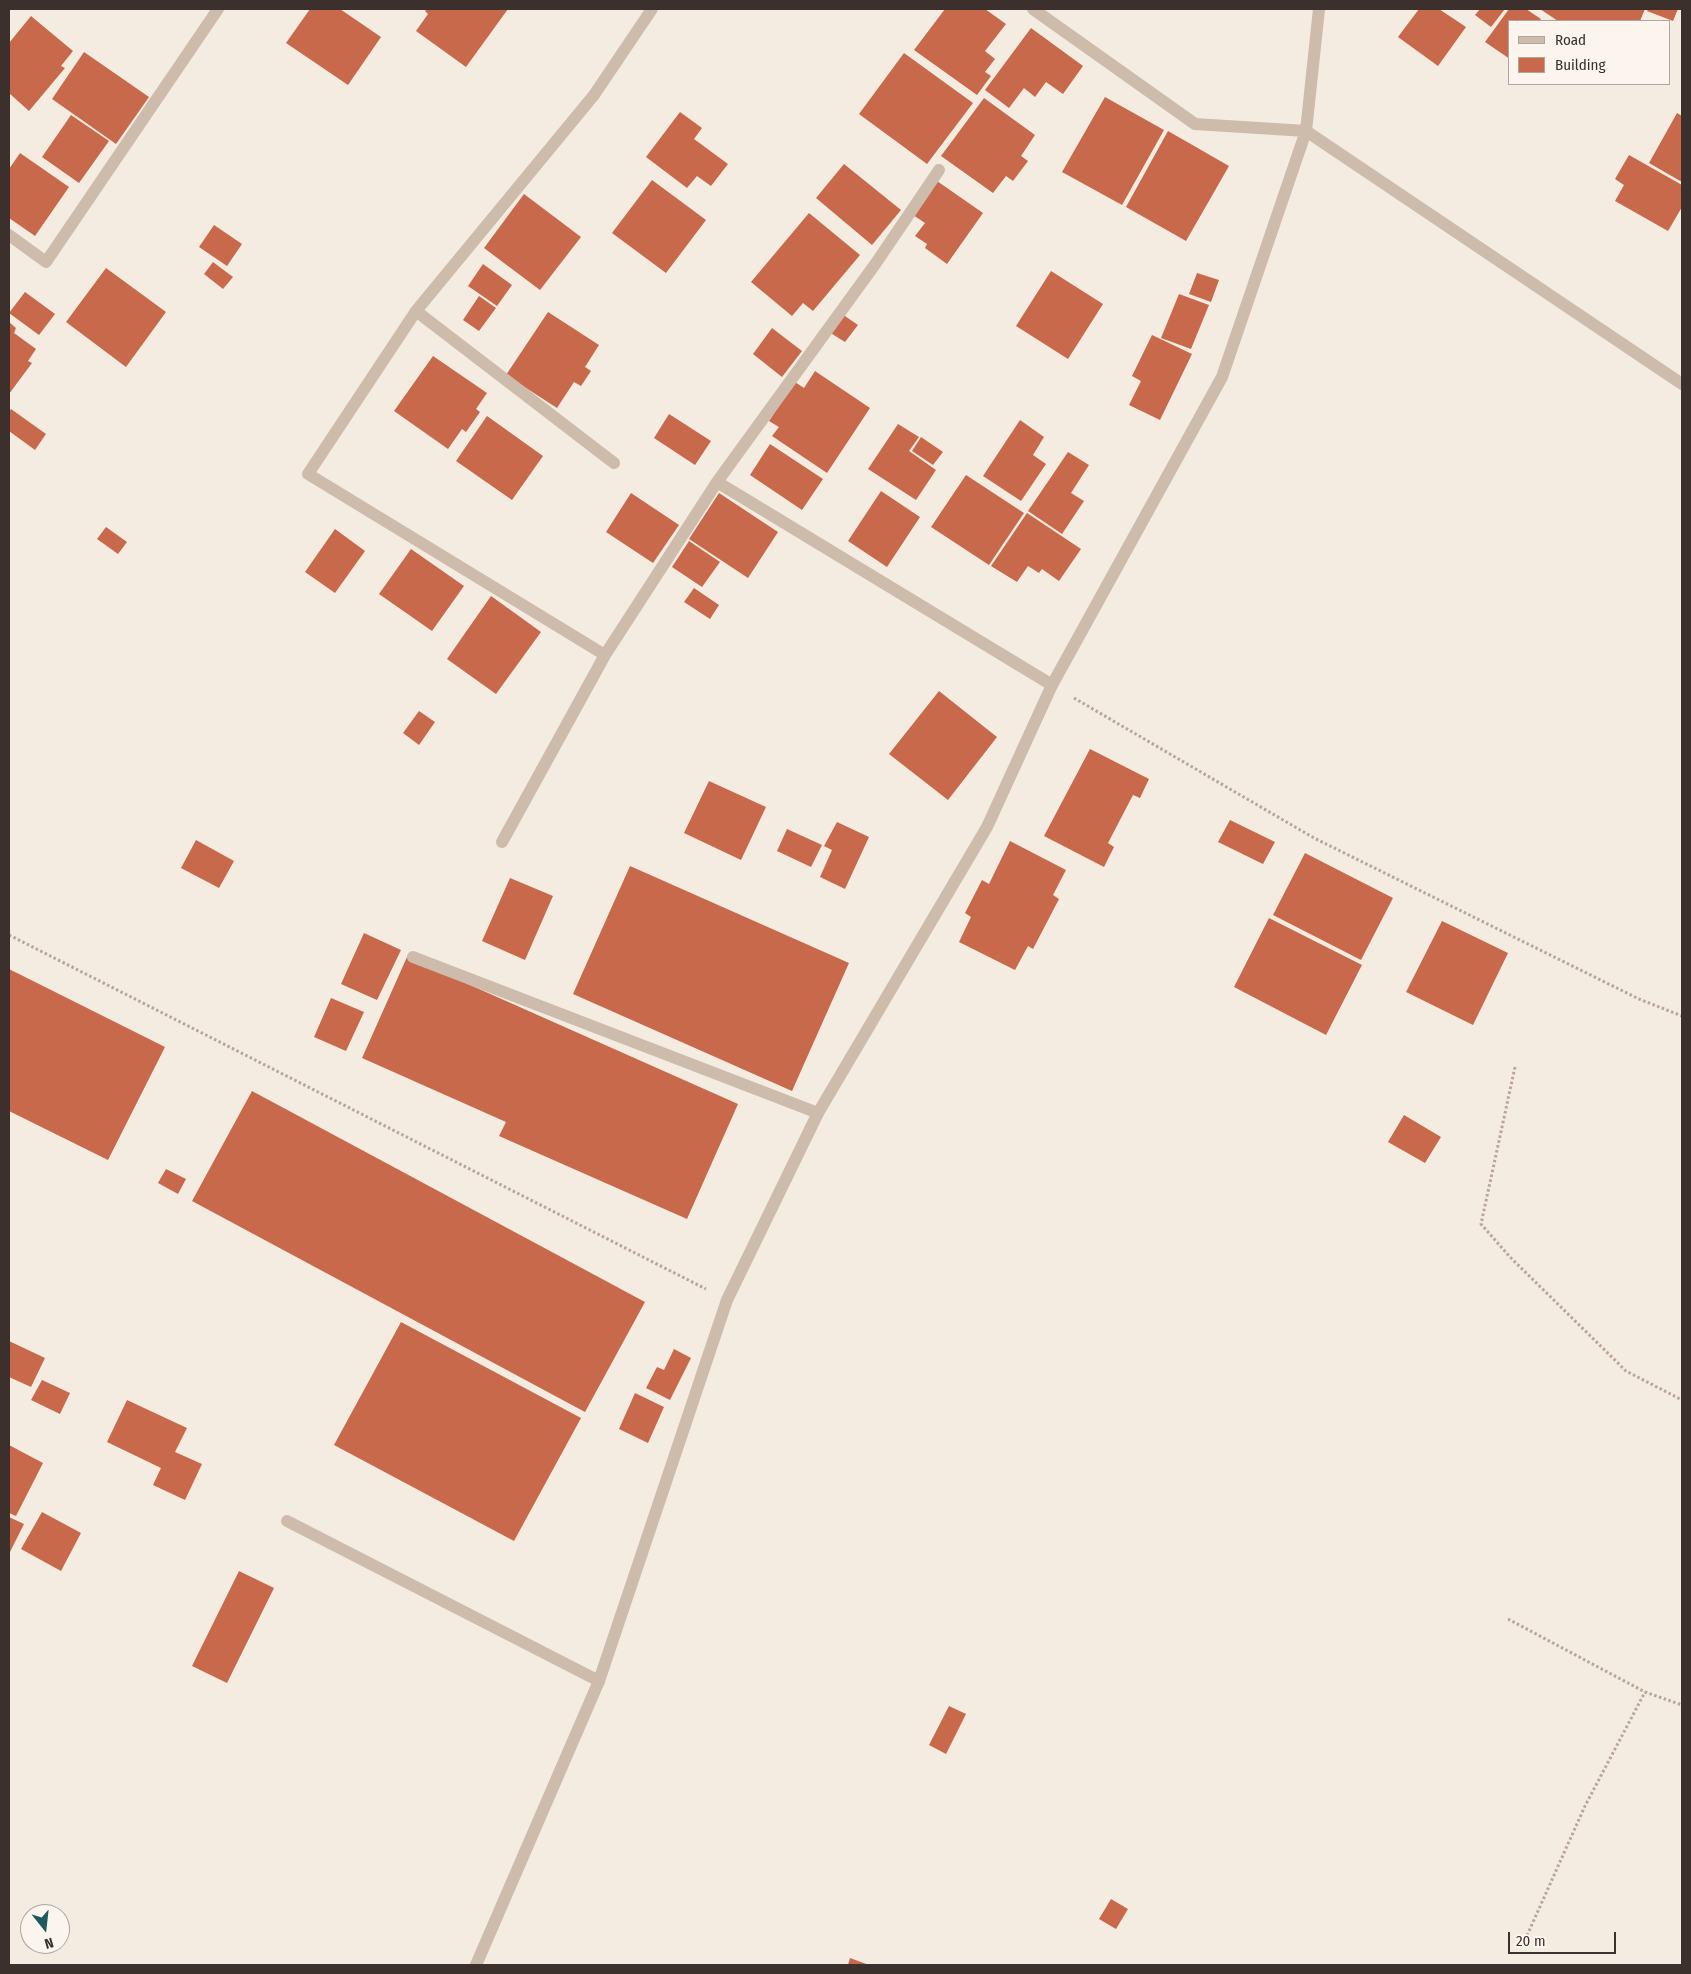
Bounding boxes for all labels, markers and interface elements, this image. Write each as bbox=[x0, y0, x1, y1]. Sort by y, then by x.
legend bbox=[1508, 20, 1671, 85]
text: Road bbox=[1555, 31, 1586, 49]
text: Building bbox=[1555, 56, 1606, 74]
north arrow bbox=[20, 1904, 70, 1954]
scale bar bbox=[1511, 1922, 1618, 1954]
text: 20 m bbox=[1516, 1932, 1546, 1950]
text: N bbox=[43, 1934, 55, 1952]

